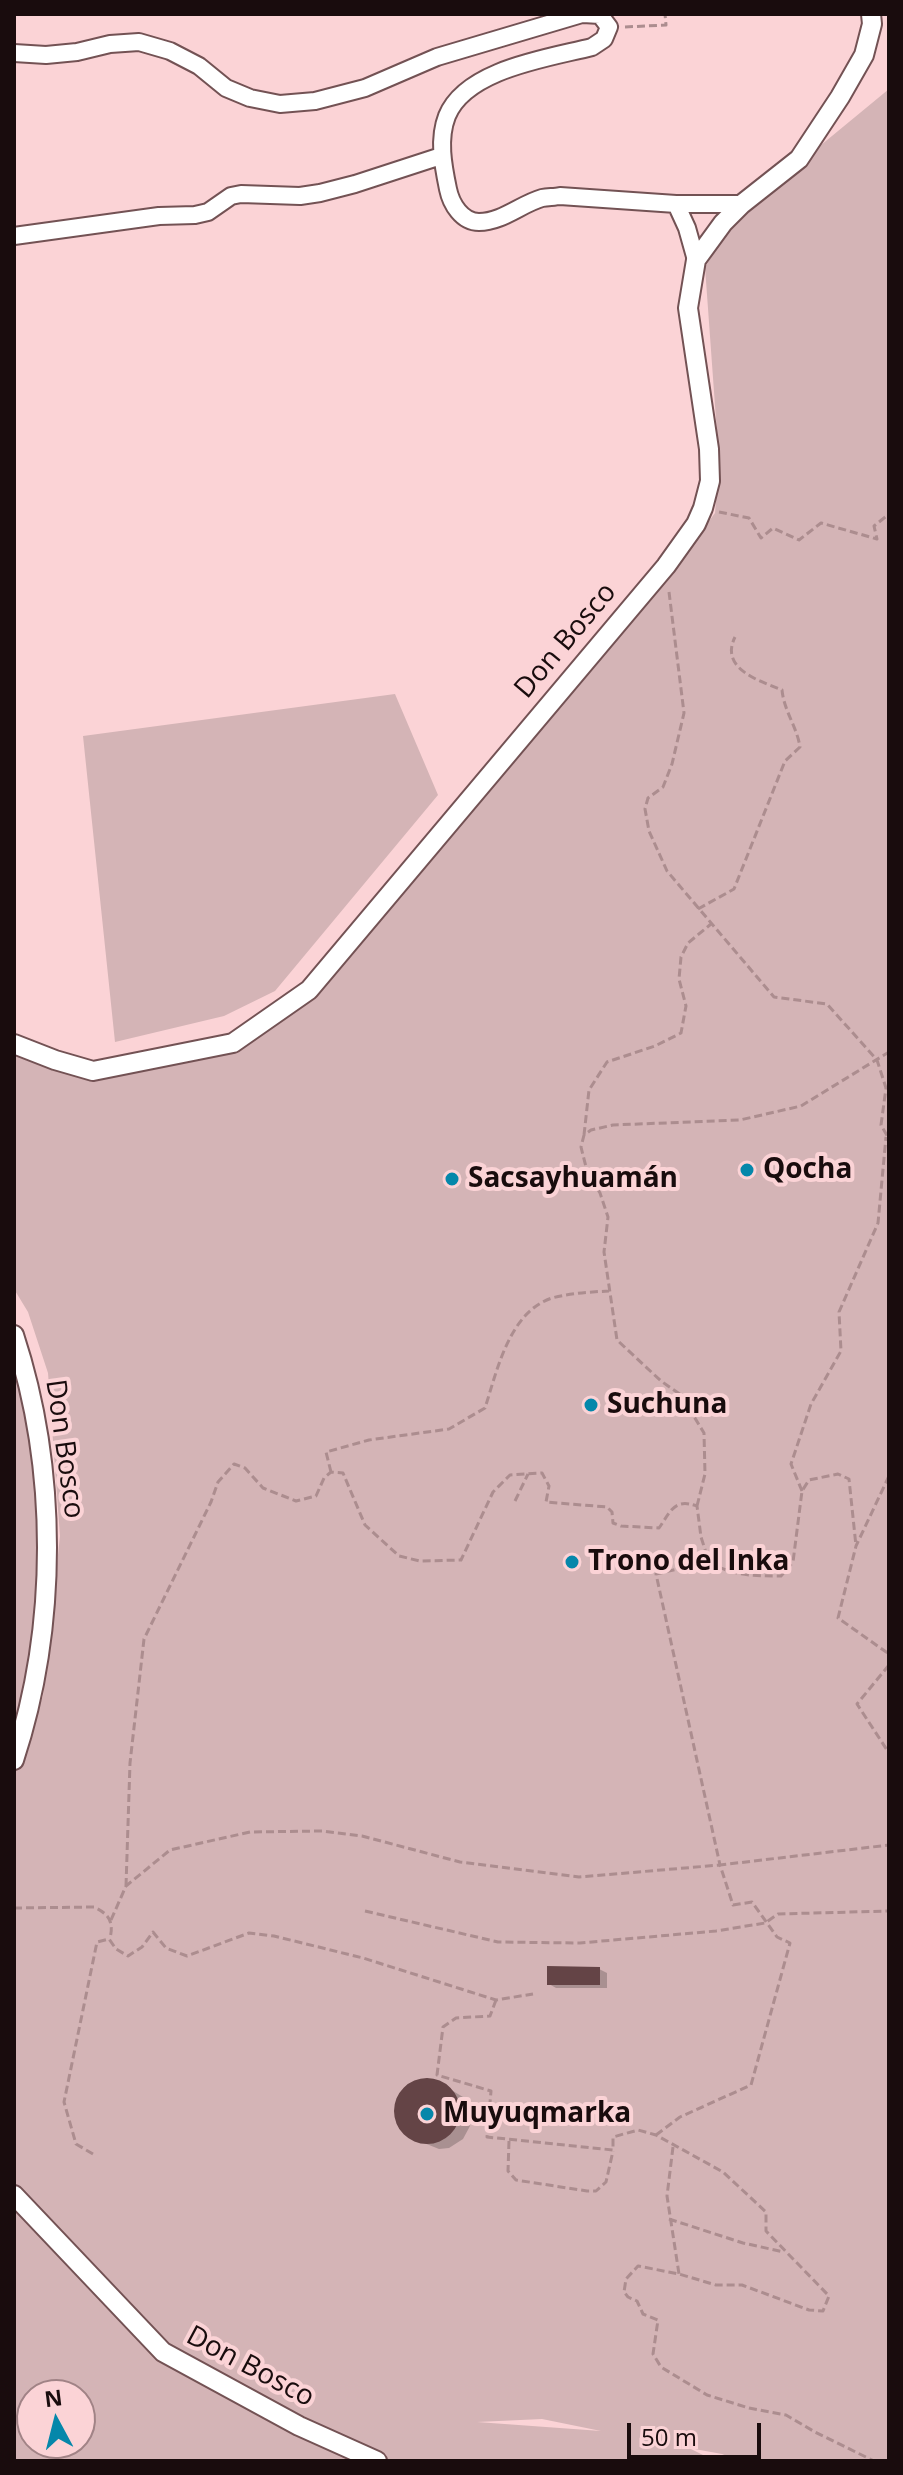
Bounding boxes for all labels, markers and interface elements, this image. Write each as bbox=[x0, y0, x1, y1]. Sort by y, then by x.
street label: Don Bosco bbox=[508, 577, 624, 705]
place label: Qocha bbox=[763, 1153, 852, 1187]
marker: Qocha bbox=[738, 1161, 756, 1179]
place label: Sacsayhuamán bbox=[468, 1162, 678, 1196]
marker: Sacsayhuamán bbox=[443, 1170, 461, 1188]
street label: Don Bosco bbox=[38, 1377, 90, 1521]
place label: Suchuna bbox=[607, 1388, 727, 1422]
marker: Suchuna bbox=[582, 1396, 600, 1414]
place label: Trono del Inka bbox=[588, 1545, 789, 1579]
marker: Trono del Inka bbox=[563, 1553, 581, 1571]
place label: Muyuqmarka bbox=[443, 2097, 631, 2131]
marker: Muyuqmarka bbox=[418, 2105, 436, 2123]
street label: Don Bosco bbox=[180, 2319, 320, 2415]
north arrow bbox=[16, 2379, 96, 2459]
text: N bbox=[43, 2381, 64, 2413]
scale bar bbox=[631, 2407, 765, 2457]
text: 50 m bbox=[641, 2420, 697, 2453]

